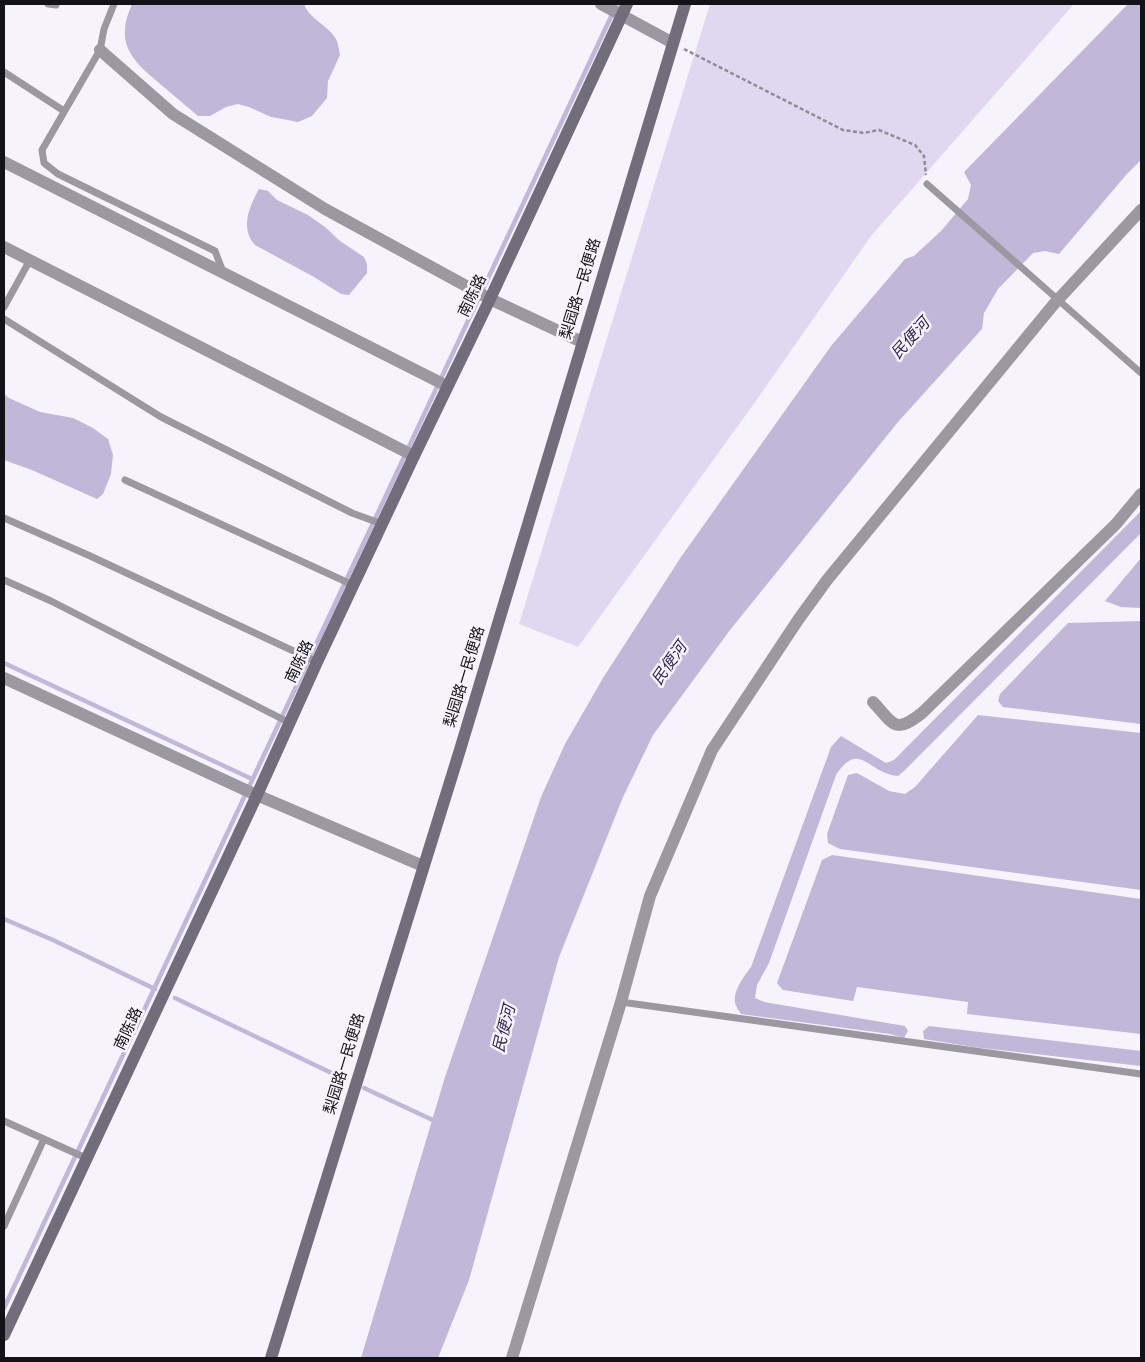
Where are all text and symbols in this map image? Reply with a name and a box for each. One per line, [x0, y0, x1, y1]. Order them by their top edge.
street label: 梨园路一民便路 [557, 236, 605, 342]
street label: 南陈路 [455, 272, 491, 320]
water label: 民便河 [888, 315, 934, 363]
street label: 梨园路一民便路 [441, 624, 489, 730]
street label: 南陈路 [282, 638, 318, 686]
water label: 民便河 [648, 639, 692, 689]
water label: 民便河 [490, 1003, 520, 1055]
street label: 南陈路 [111, 1005, 147, 1053]
street label: 梨园路一民便路 [321, 1011, 369, 1117]

